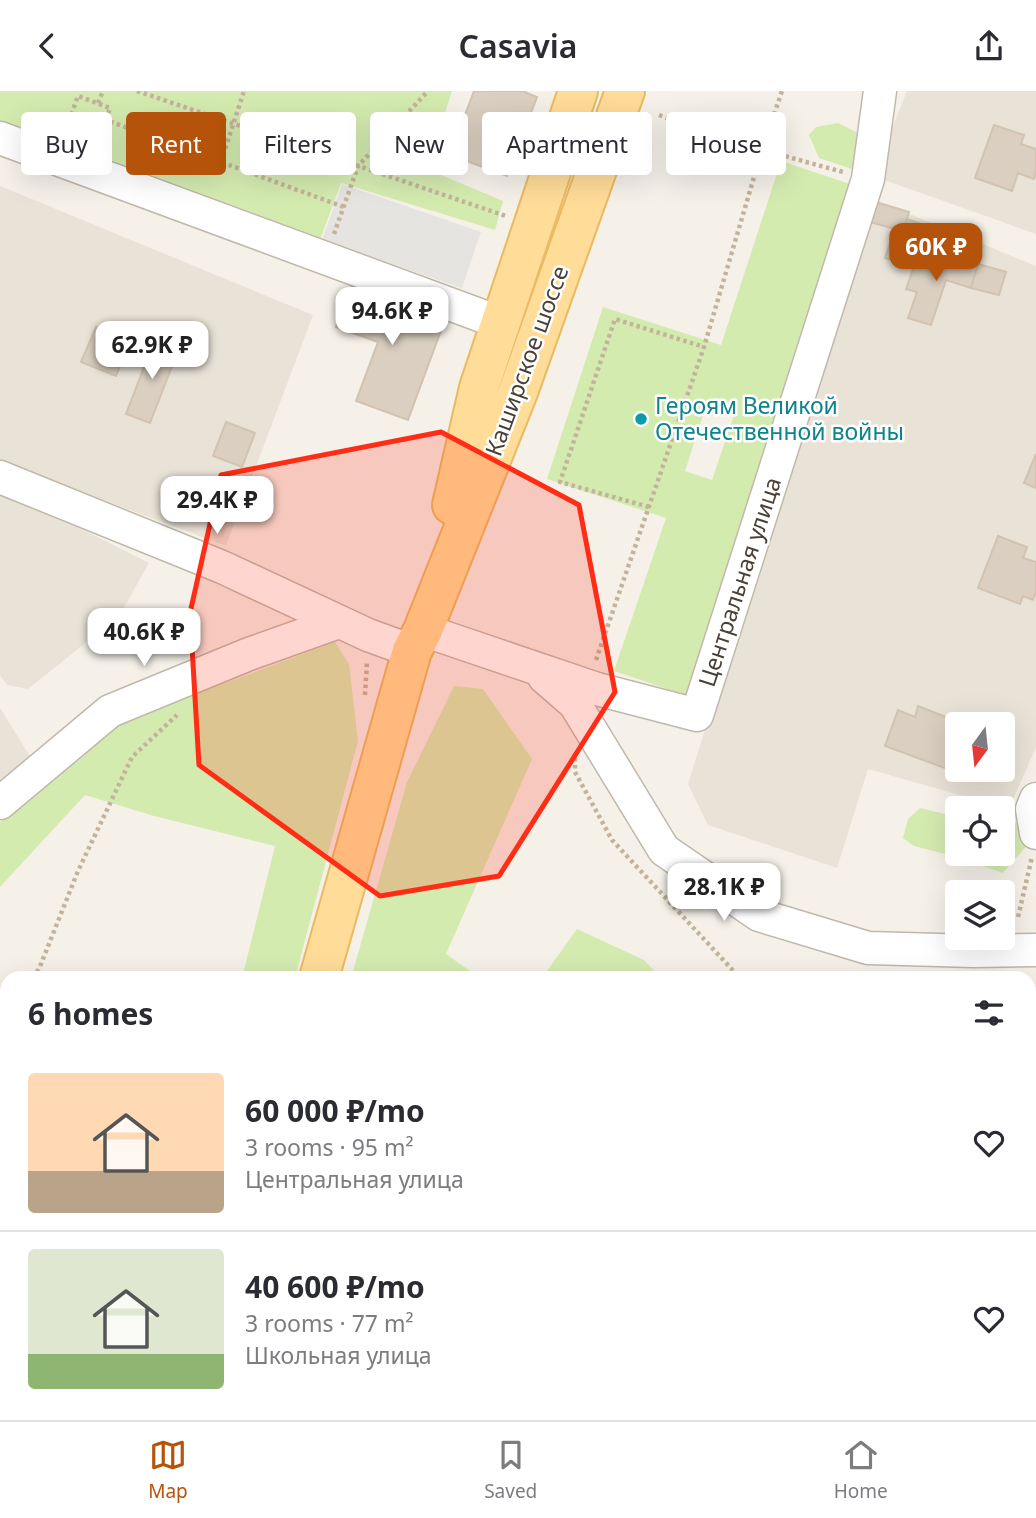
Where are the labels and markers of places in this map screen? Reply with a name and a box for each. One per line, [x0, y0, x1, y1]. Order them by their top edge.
pin: 60K ₽ [887, 223, 985, 283]
pin: 94.6K ₽ [327, 287, 457, 347]
pin: 62.9K ₽ [87, 321, 217, 381]
place label: Героям Великой Отечественной войны [655, 389, 904, 447]
marker: Героям Великой Отечественной войны [633, 411, 649, 427]
pin: 29.4K ₽ [152, 477, 282, 536]
pin: 40.6K ₽ [79, 609, 209, 668]
pin: 28.1K ₽ [659, 863, 789, 923]

